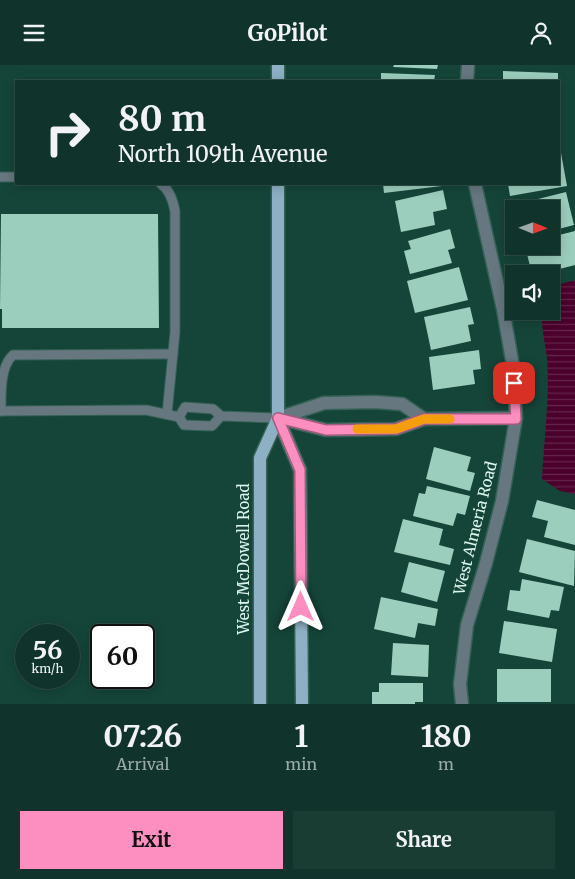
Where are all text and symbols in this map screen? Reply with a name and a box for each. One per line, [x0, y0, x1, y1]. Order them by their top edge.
icon: menu [20, 19, 48, 47]
text: GoPilot [247, 19, 328, 47]
icon: person [527, 19, 555, 47]
text: 80 m [118, 97, 206, 141]
icon: right [35, 100, 100, 165]
text: North 109th Avenue [118, 140, 328, 168]
north arrow [505, 200, 560, 255]
map controls [505, 200, 560, 320]
button: sound [505, 265, 560, 320]
pin [493, 362, 535, 404]
icon: arrive [500, 369, 528, 397]
street label: West Almeria Road [449, 459, 501, 598]
street label: West McDowell Road [234, 483, 253, 636]
position arrow [274, 580, 326, 632]
speed limit sign: 60 [90, 624, 155, 689]
text: 56 [33, 634, 62, 666]
text: km/h [32, 661, 63, 676]
text: 07:26 [103, 717, 182, 755]
text: 1 [294, 717, 308, 755]
text: 180 [420, 717, 472, 755]
text: Arrival [116, 754, 169, 774]
text: min [285, 754, 317, 774]
text: m [438, 754, 454, 774]
button: Exit [20, 811, 283, 869]
button: Share [293, 811, 555, 869]

